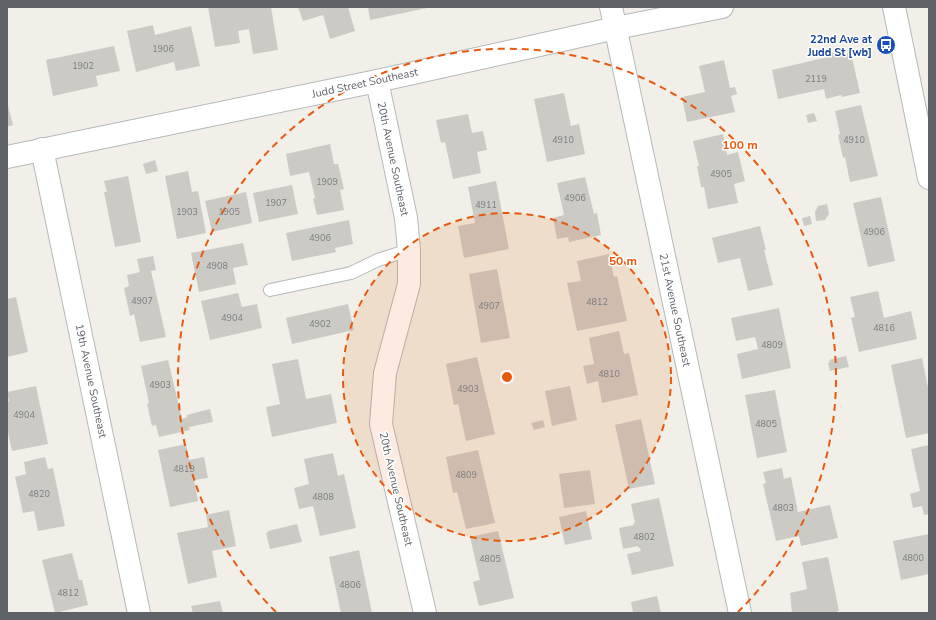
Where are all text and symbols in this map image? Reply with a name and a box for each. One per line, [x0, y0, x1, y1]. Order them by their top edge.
place label: 22nd Ave at Judd St [wb] [807, 32, 873, 60]
bus stop icon: 22nd Ave at Judd St [wb] [875, 34, 897, 56]
house number: 1906 [152, 43, 174, 55]
house number: 1902 [72, 60, 94, 72]
street label: Judd Street Southeast [310, 64, 420, 102]
house number: 2119 [805, 73, 827, 85]
street label: 20th Avenue Southeast [374, 101, 412, 218]
house number: 4910 [552, 134, 574, 146]
house number: 4910 [843, 134, 865, 146]
text: 100 m [722, 137, 758, 153]
house number: 4905 [710, 168, 732, 180]
house number: 1909 [316, 176, 338, 188]
house number: 4906 [564, 192, 586, 204]
house number: 1907 [265, 197, 287, 209]
house number: 4911 [475, 199, 497, 211]
house number: 1903 [176, 206, 198, 218]
house number: 1905 [218, 206, 240, 218]
house number: 4906 [863, 226, 885, 238]
house number: 4906 [309, 232, 331, 244]
street label: 21st Avenue Southeast [656, 252, 694, 368]
text: 50 m [609, 253, 637, 269]
house number: 4908 [206, 260, 228, 272]
house number: 4907 [131, 295, 153, 307]
house number: 4812 [586, 296, 608, 308]
house number: 4907 [478, 300, 500, 312]
house number: 4904 [221, 312, 243, 324]
house number: 4902 [309, 318, 331, 330]
house number: 4816 [873, 322, 895, 334]
street label: 19th Avenue Southeast [72, 323, 110, 440]
house number: 4809 [761, 339, 783, 351]
house number: 4810 [598, 368, 620, 380]
centre of rings [500, 370, 514, 384]
house number: 4903 [149, 379, 171, 391]
house number: 4903 [457, 383, 479, 395]
house number: 4904 [13, 409, 35, 421]
house number: 4805 [755, 418, 777, 430]
street label: 20th Avenue Southeast [376, 431, 416, 547]
house number: 4819 [173, 463, 195, 475]
house number: 4809 [455, 469, 477, 481]
house number: 4820 [28, 488, 50, 500]
house number: 4808 [312, 491, 334, 503]
house number: 4803 [772, 502, 794, 514]
house number: 4802 [633, 531, 655, 543]
house number: 4800 [902, 552, 924, 564]
house number: 4805 [479, 553, 501, 565]
house number: 4806 [339, 579, 361, 591]
house number: 4812 [57, 587, 79, 599]

